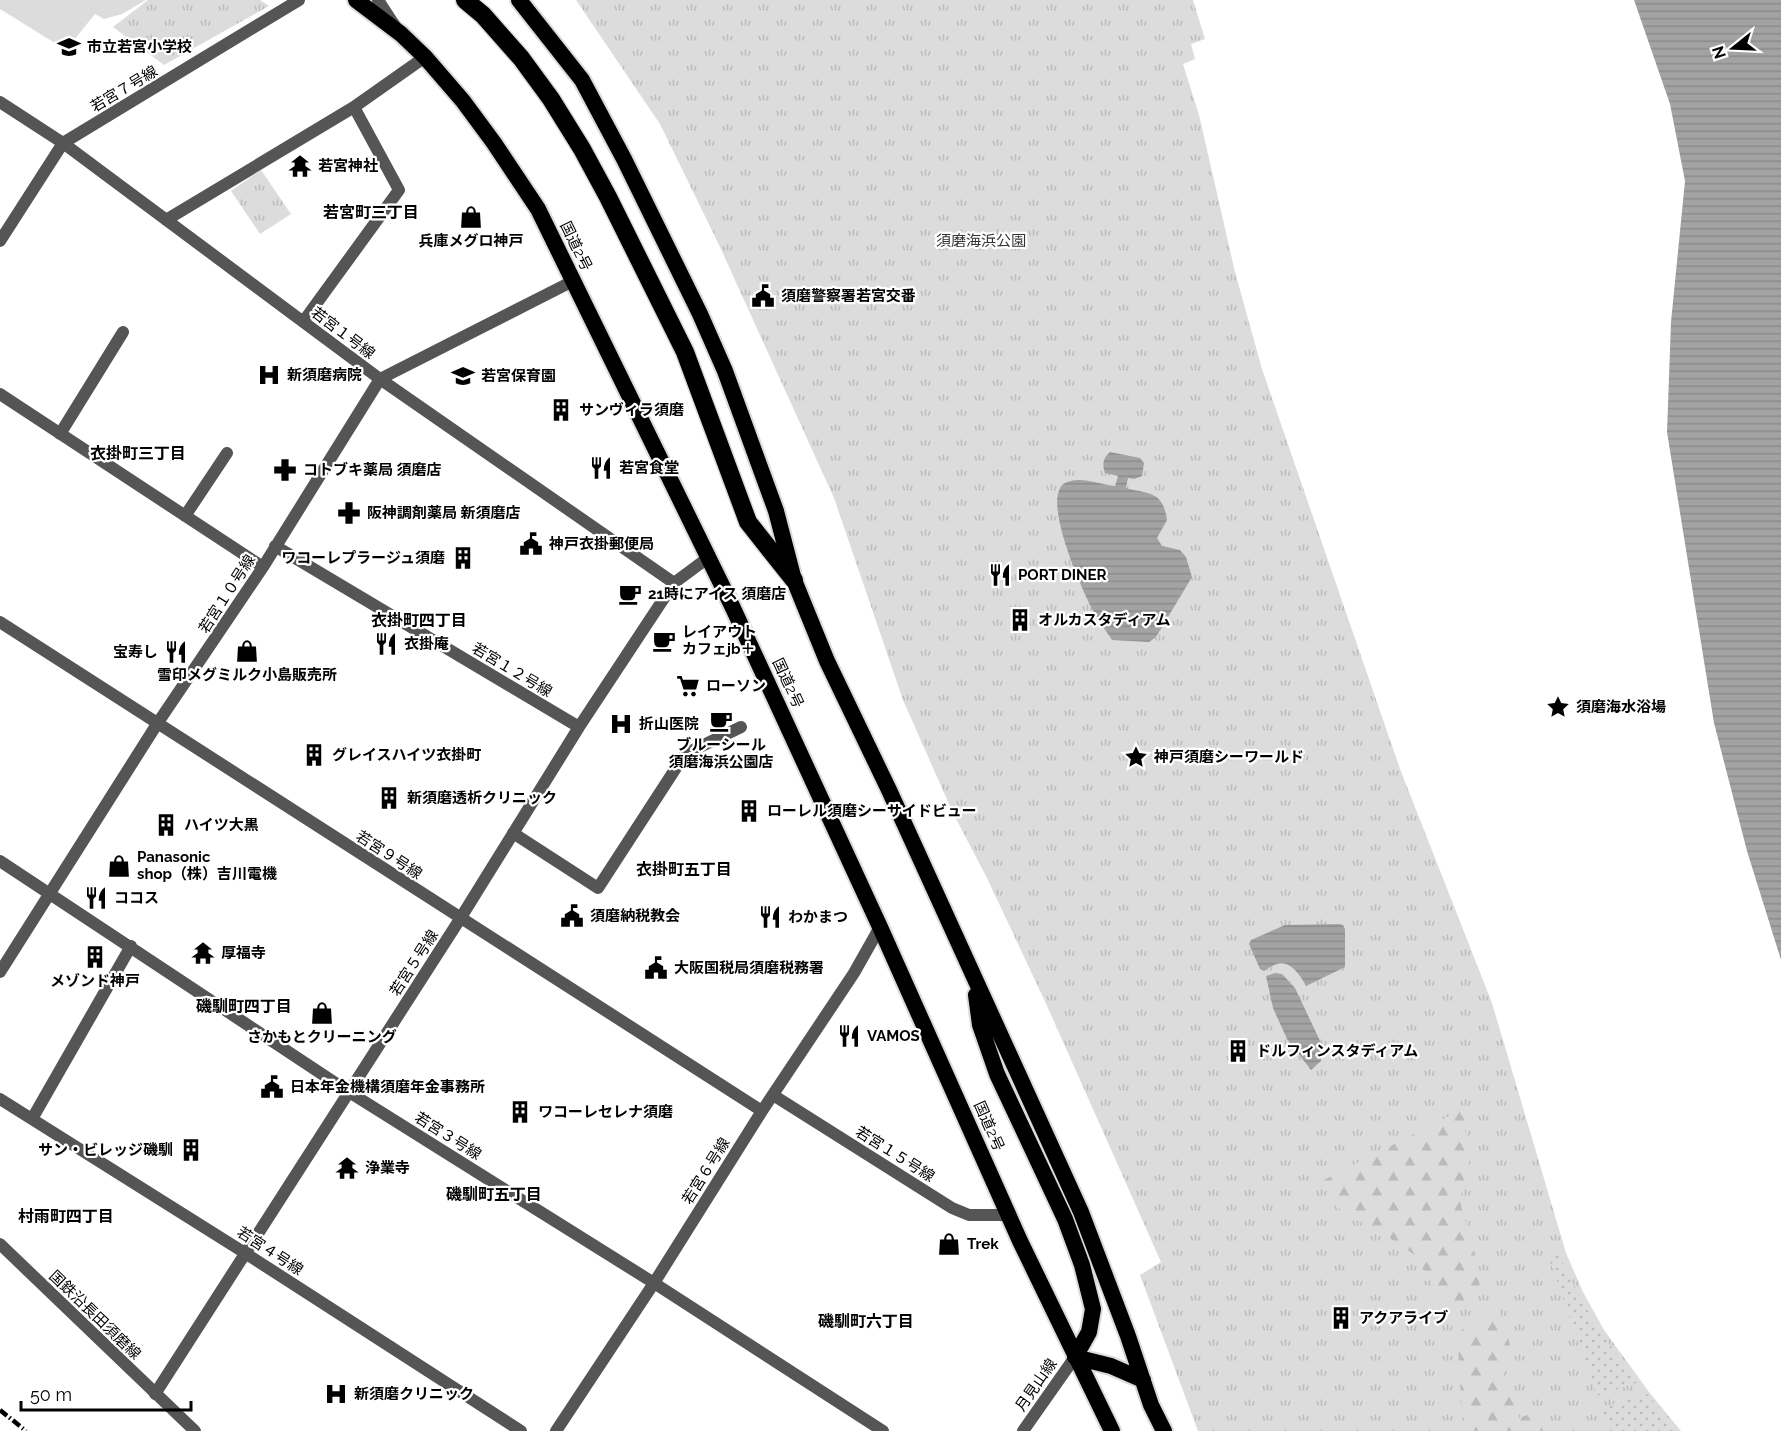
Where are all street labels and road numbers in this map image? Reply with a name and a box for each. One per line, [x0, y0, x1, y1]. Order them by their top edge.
street label: 若宮７号線 [87, 62, 161, 116]
street label: 国道2号 [556, 218, 596, 274]
street label: 若宮１号線 [308, 303, 378, 363]
street label: 若宮１０号線 [195, 551, 259, 637]
street label: 若宮１２号線 [469, 639, 555, 701]
street label: 国道2号 [769, 655, 807, 711]
street label: 若宮９号線 [353, 827, 425, 883]
street label: 若宮５号線 [386, 927, 442, 999]
street label: 国道2号 [970, 1098, 1008, 1154]
street label: 若宮３号線 [411, 1108, 485, 1164]
street label: 若宮１５号線 [852, 1123, 938, 1185]
street label: 若宮６号線 [678, 1134, 734, 1208]
street label: 若宮４号線 [234, 1223, 306, 1279]
street label: 国鉄沿長田須磨線 [46, 1267, 144, 1363]
street label: 月見山線 [1011, 1355, 1061, 1415]

